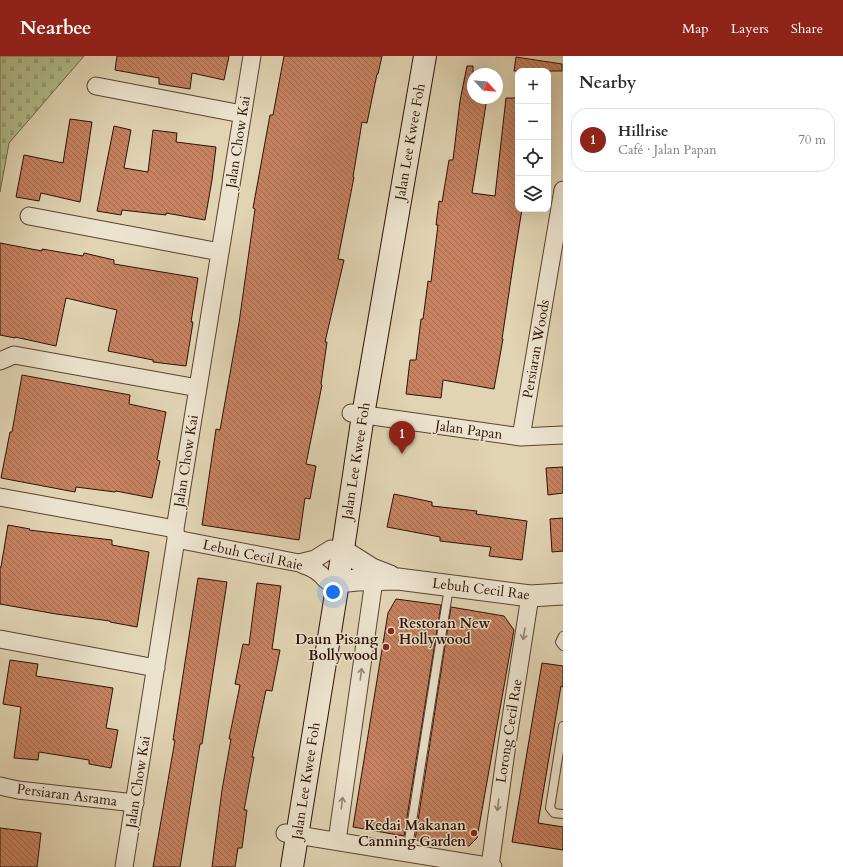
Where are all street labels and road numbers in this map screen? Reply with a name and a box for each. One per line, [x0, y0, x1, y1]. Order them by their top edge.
street label: Jalan Lee Kwee Foh [390, 82, 430, 204]
street label: Jalan Chow Kai [221, 94, 255, 192]
street label: Persiaran Woods [518, 298, 554, 400]
street label: Jalan Lee Kwee Foh [337, 401, 375, 523]
street label: Jalan Chow Kai [169, 413, 203, 511]
street label: Jalan Papan [432, 416, 504, 444]
street label: Lebuh Cecil Raie [201, 535, 305, 575]
street label: Lebuh Cecil Rae [431, 574, 531, 604]
street label: Lorong Cecil Rae [491, 678, 527, 784]
street label: Jalan Lee Kwee Foh [287, 721, 325, 843]
street label: Jalan Chow Kai [121, 734, 155, 832]
street label: Persiaran Asrama [16, 779, 118, 811]

